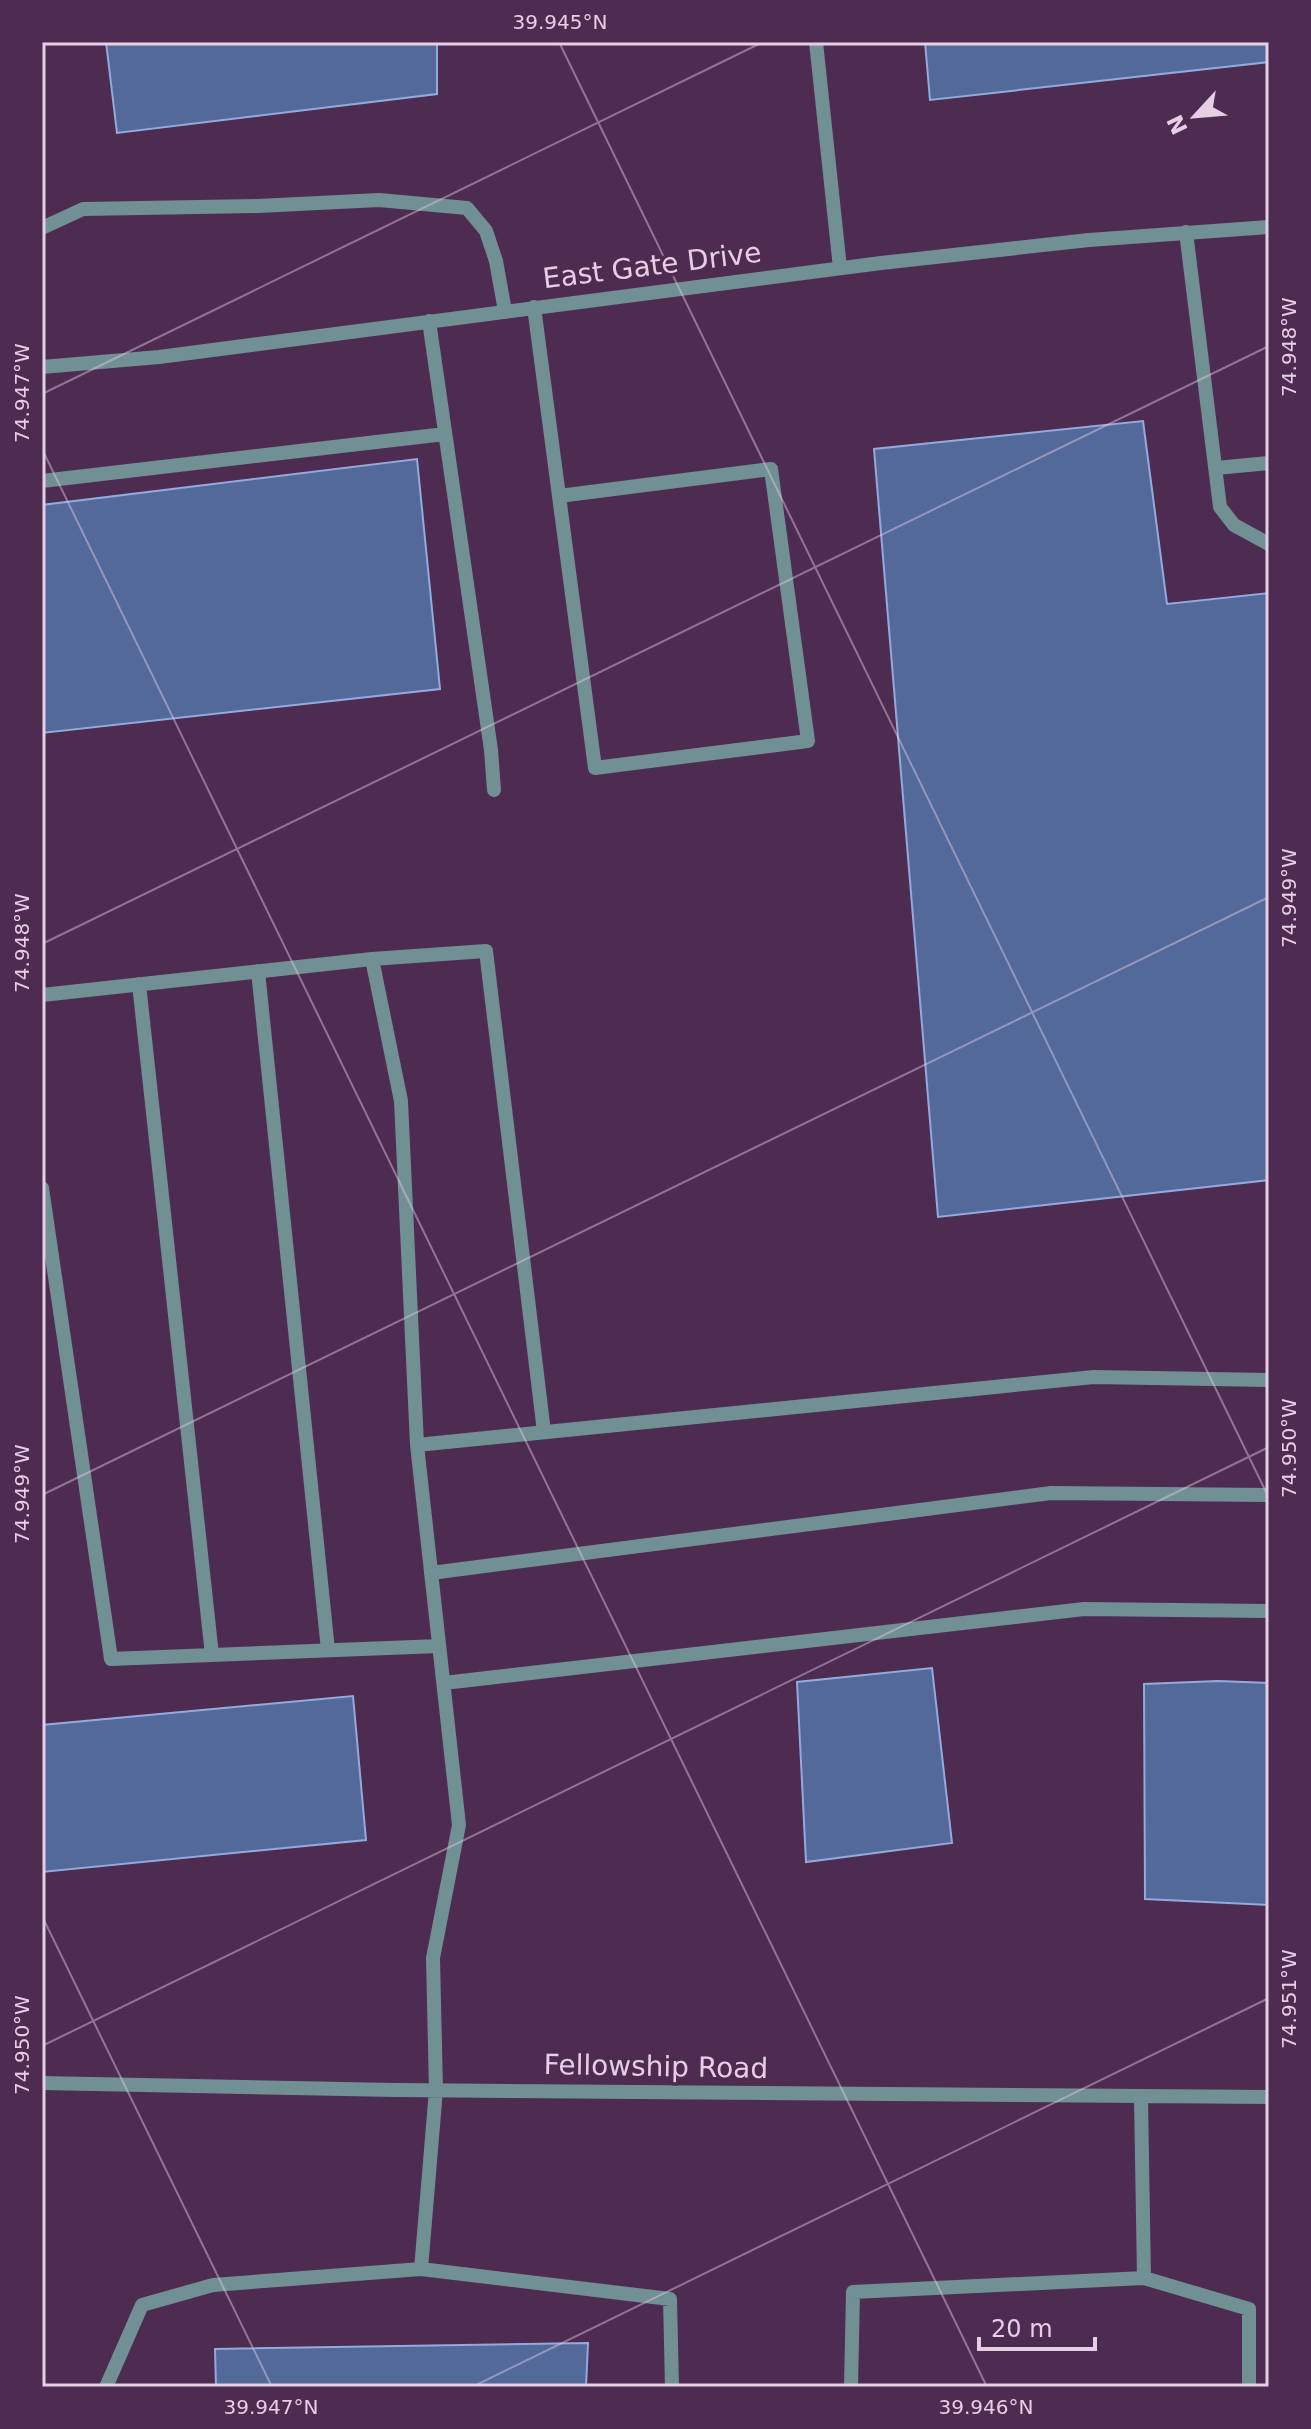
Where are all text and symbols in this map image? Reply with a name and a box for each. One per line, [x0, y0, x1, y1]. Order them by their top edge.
text: 39.945°N [513, 10, 607, 34]
north arrow [1155, 76, 1235, 156]
text: N [1162, 111, 1193, 138]
street label: East Gate Drive [541, 236, 763, 295]
text: 74.948°W [1277, 297, 1301, 397]
text: 74.947°W [10, 343, 34, 443]
text: 74.949°W [1277, 848, 1301, 948]
text: 74.948°W [10, 893, 34, 993]
text: 74.950°W [1277, 1398, 1301, 1498]
text: 74.949°W [10, 1444, 34, 1544]
text: 74.951°W [1277, 1949, 1301, 2049]
text: 74.950°W [10, 1995, 34, 2095]
street label: Fellowship Road [544, 2048, 768, 2085]
scale bar [979, 2301, 1095, 2351]
text: 20 m [991, 2315, 1053, 2343]
text: 39.947°N [224, 2395, 318, 2419]
text: 39.946°N [939, 2395, 1033, 2419]

